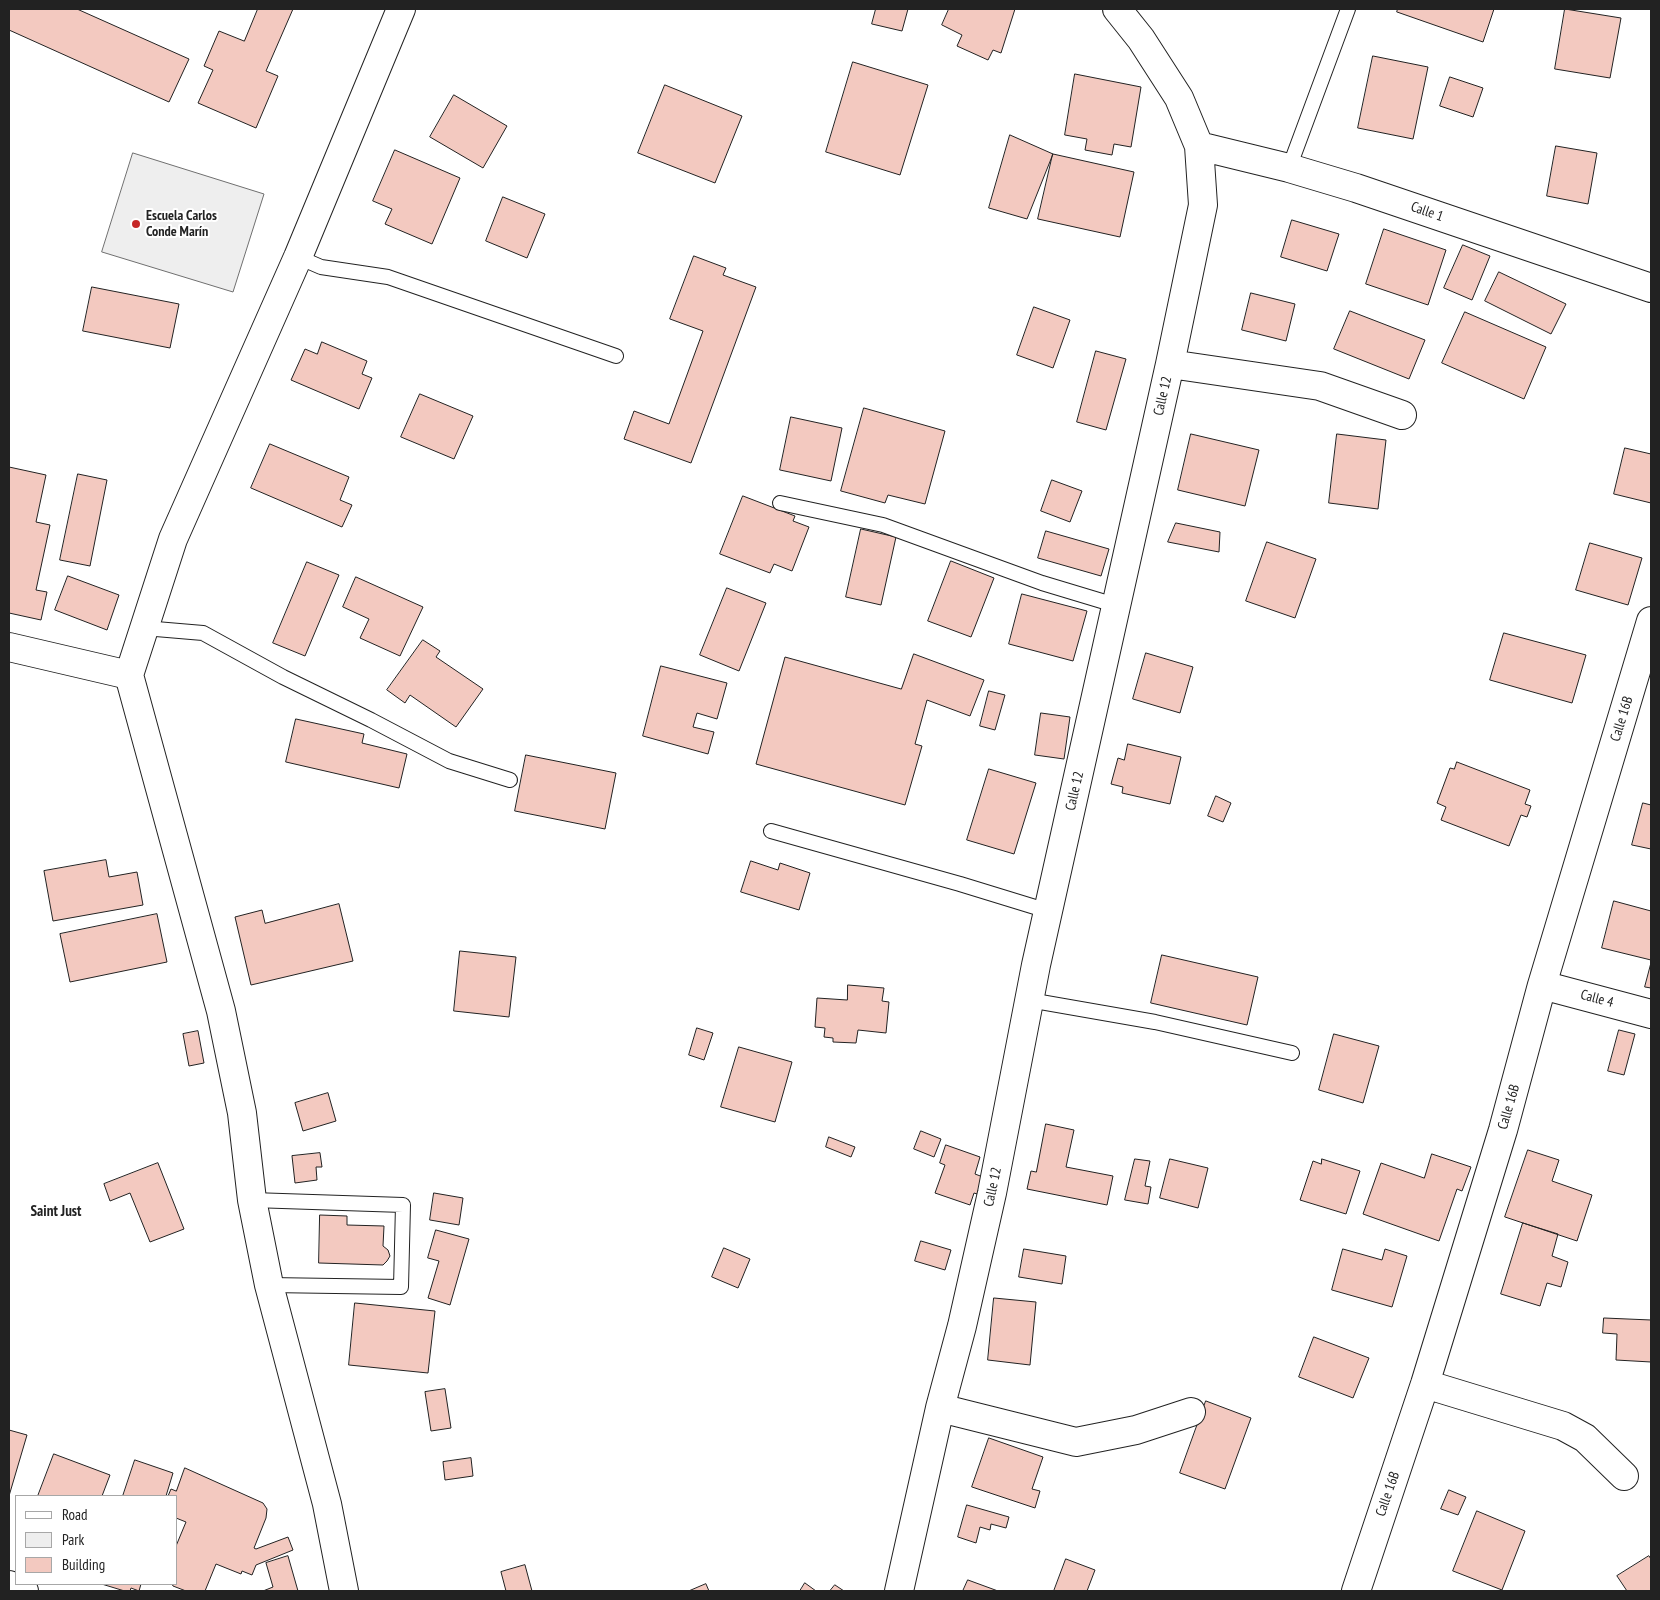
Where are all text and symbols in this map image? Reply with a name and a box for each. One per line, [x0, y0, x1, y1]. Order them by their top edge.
street label: Calle 1 [1408, 199, 1446, 225]
place label: Escuela Carlos Conde Marín [146, 208, 217, 240]
marker: Escuela Carlos Conde Marín [130, 218, 142, 230]
street label: Calle 12 [1150, 375, 1176, 417]
street label: Calle 16B [1607, 694, 1637, 744]
street label: Calle 12 [1062, 770, 1088, 812]
street label: Calle 4 [1579, 987, 1615, 1011]
street label: Calle 16B [1495, 1082, 1523, 1132]
street label: Calle 12 [981, 1166, 1005, 1208]
district label: Saint Just [31, 1203, 81, 1221]
street label: Calle 16B [1373, 1469, 1403, 1519]
legend [15, 1495, 178, 1585]
text: Road [62, 1505, 88, 1524]
text: Park [62, 1530, 84, 1549]
text: Building [62, 1555, 105, 1574]

